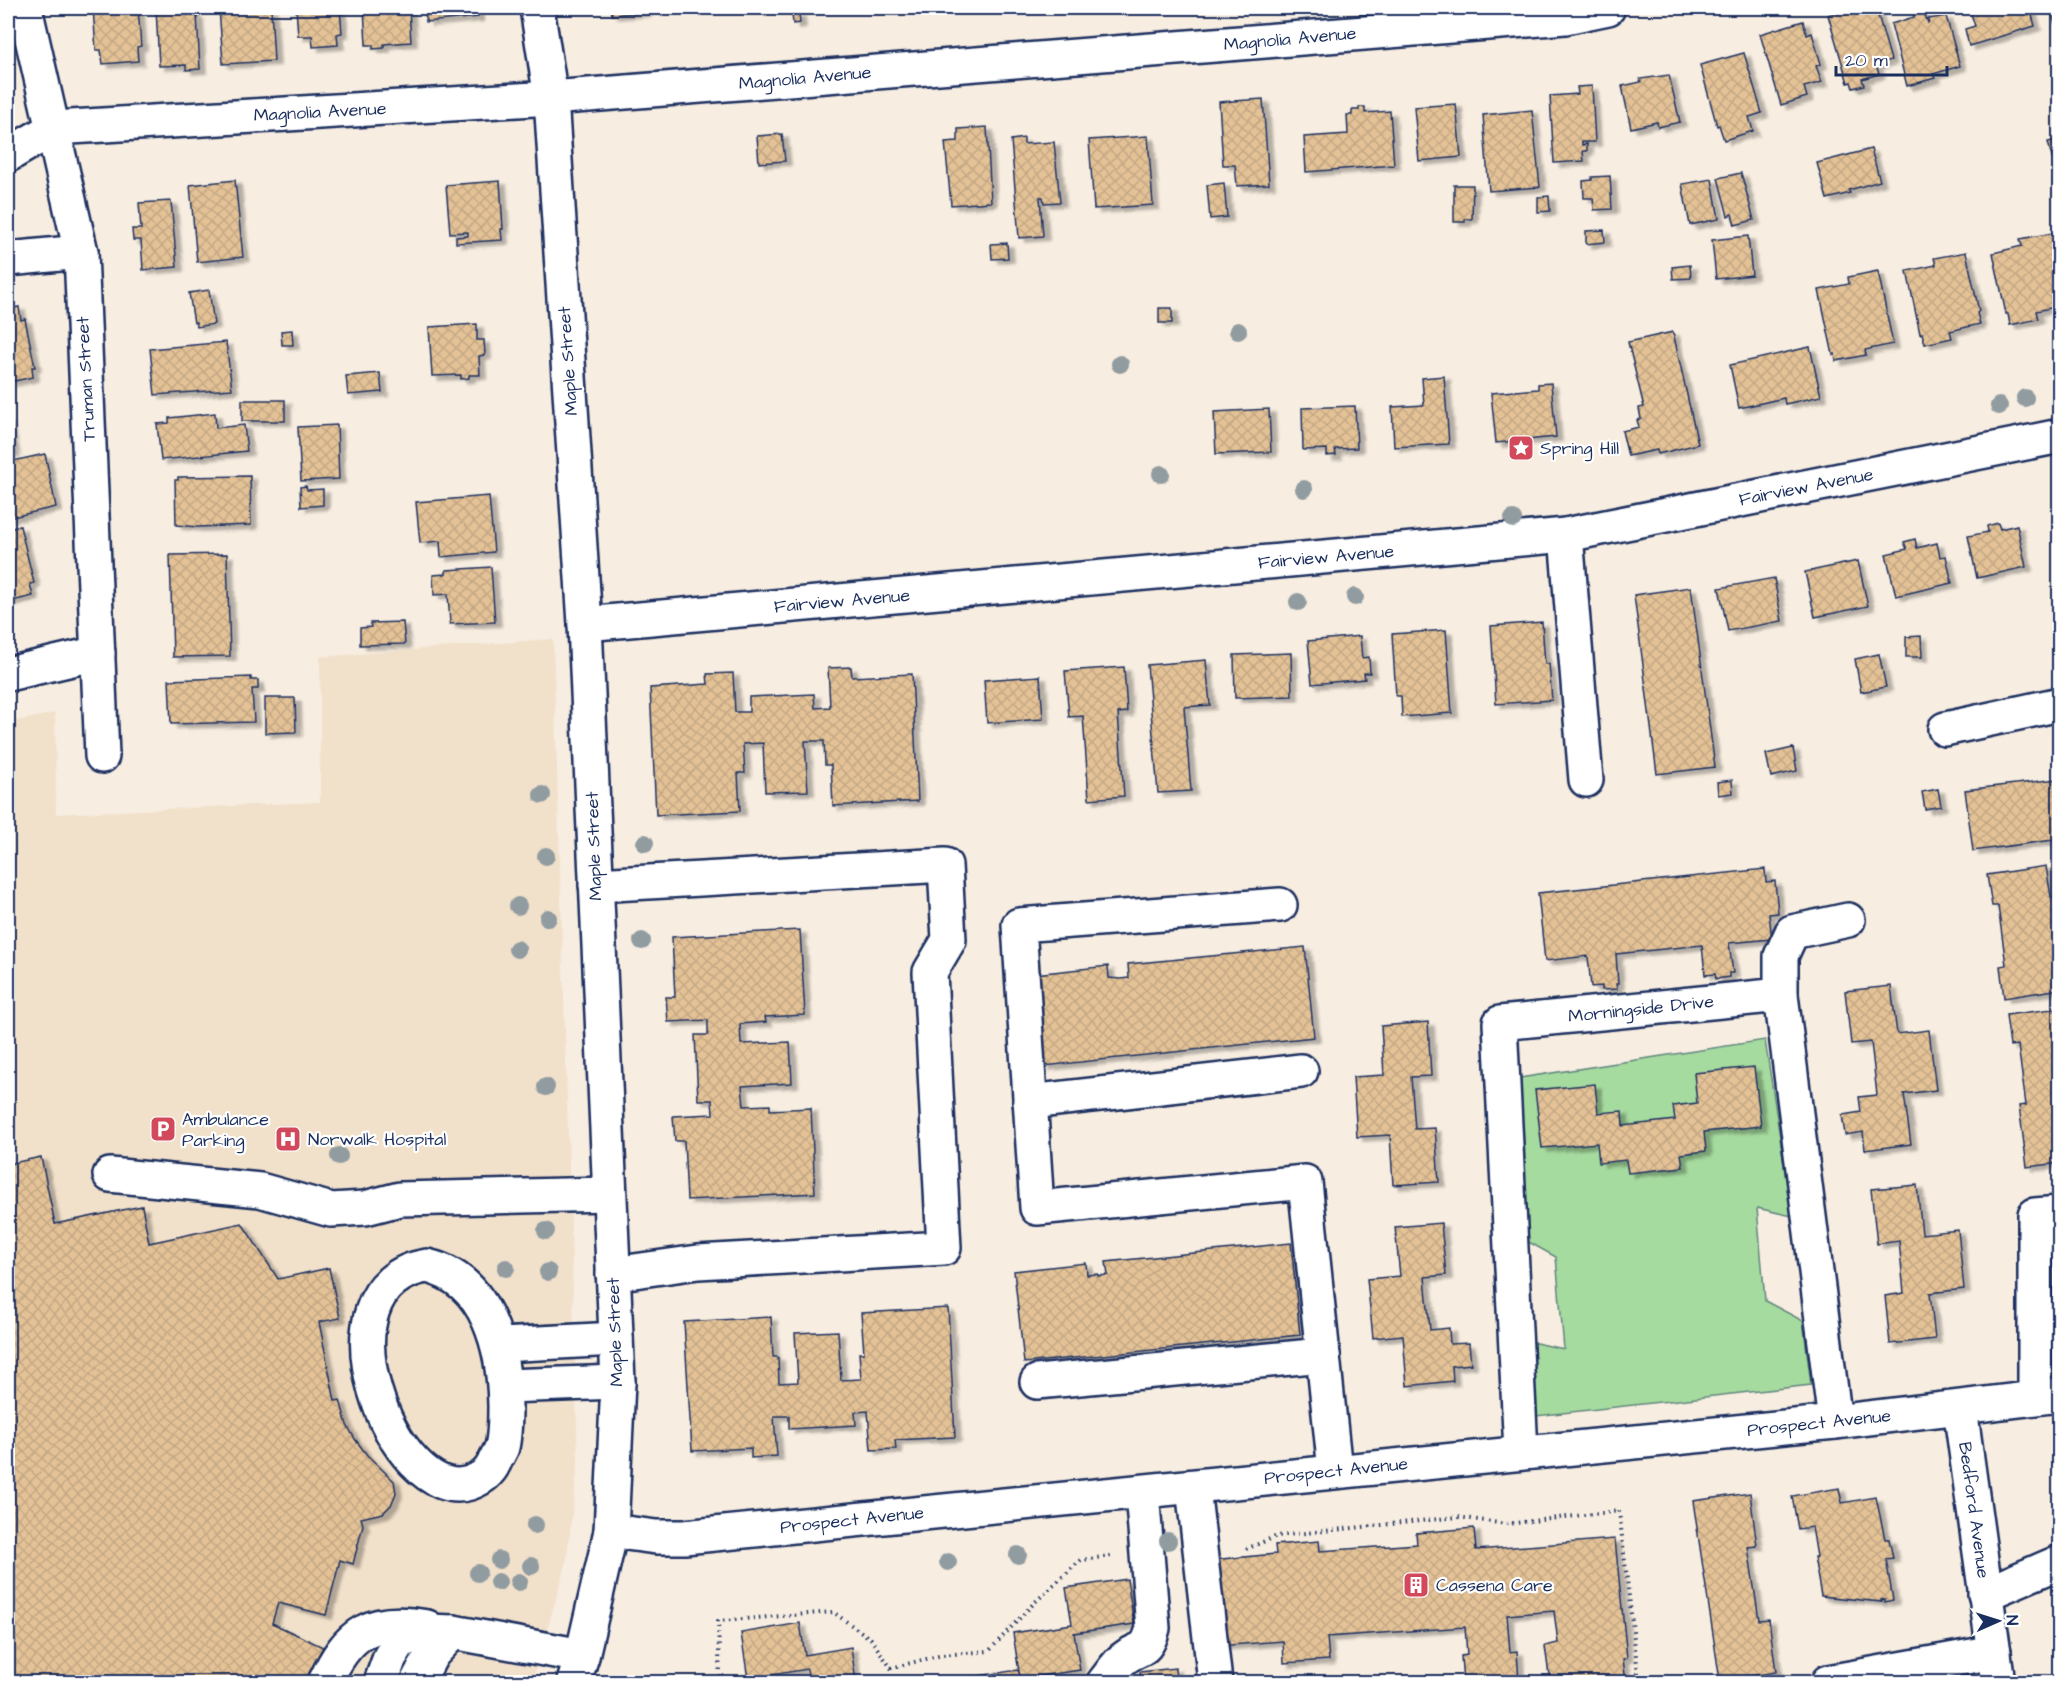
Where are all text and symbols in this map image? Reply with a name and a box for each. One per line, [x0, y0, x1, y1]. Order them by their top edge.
street label: Magnolia Avenue [1223, 21, 1358, 58]
scale bar [1836, 39, 1947, 77]
text: 20 m [1845, 48, 1888, 73]
street label: Magnolia Avenue [738, 60, 873, 97]
street label: Magnolia Avenue [253, 96, 387, 129]
street label: Maple Street [552, 305, 584, 416]
street label: Truman Street [70, 315, 102, 442]
place icon: Spring Hill [1506, 433, 1536, 463]
place label: Spring Hill [1540, 436, 1619, 462]
street label: Fairview Avenue [1737, 462, 1876, 512]
street label: Fairview Avenue [1257, 539, 1395, 575]
street label: Fairview Avenue [773, 583, 911, 619]
street label: Maple Street [580, 790, 608, 901]
street label: Morningside Drive [1567, 989, 1715, 1030]
place label: Ambulance Parking [182, 1107, 269, 1154]
parking icon: Ambulance Parking [148, 1114, 178, 1144]
hospital icon: Norwalk Hospital [273, 1124, 303, 1154]
place label: Norwalk Hospital [308, 1127, 446, 1152]
street label: Maple Street [601, 1276, 629, 1387]
street label: Prospect Avenue [1746, 1403, 1893, 1443]
street label: Bedford Avenue [1952, 1440, 1996, 1580]
street label: Prospect Avenue [1263, 1451, 1410, 1491]
street label: Prospect Avenue [779, 1500, 926, 1540]
building icon: Cassena Care [1401, 1570, 1431, 1600]
place label: Cassena Care [1436, 1573, 1553, 1598]
north arrow [1968, 1591, 2028, 1651]
text: N [2001, 1615, 2023, 1626]

